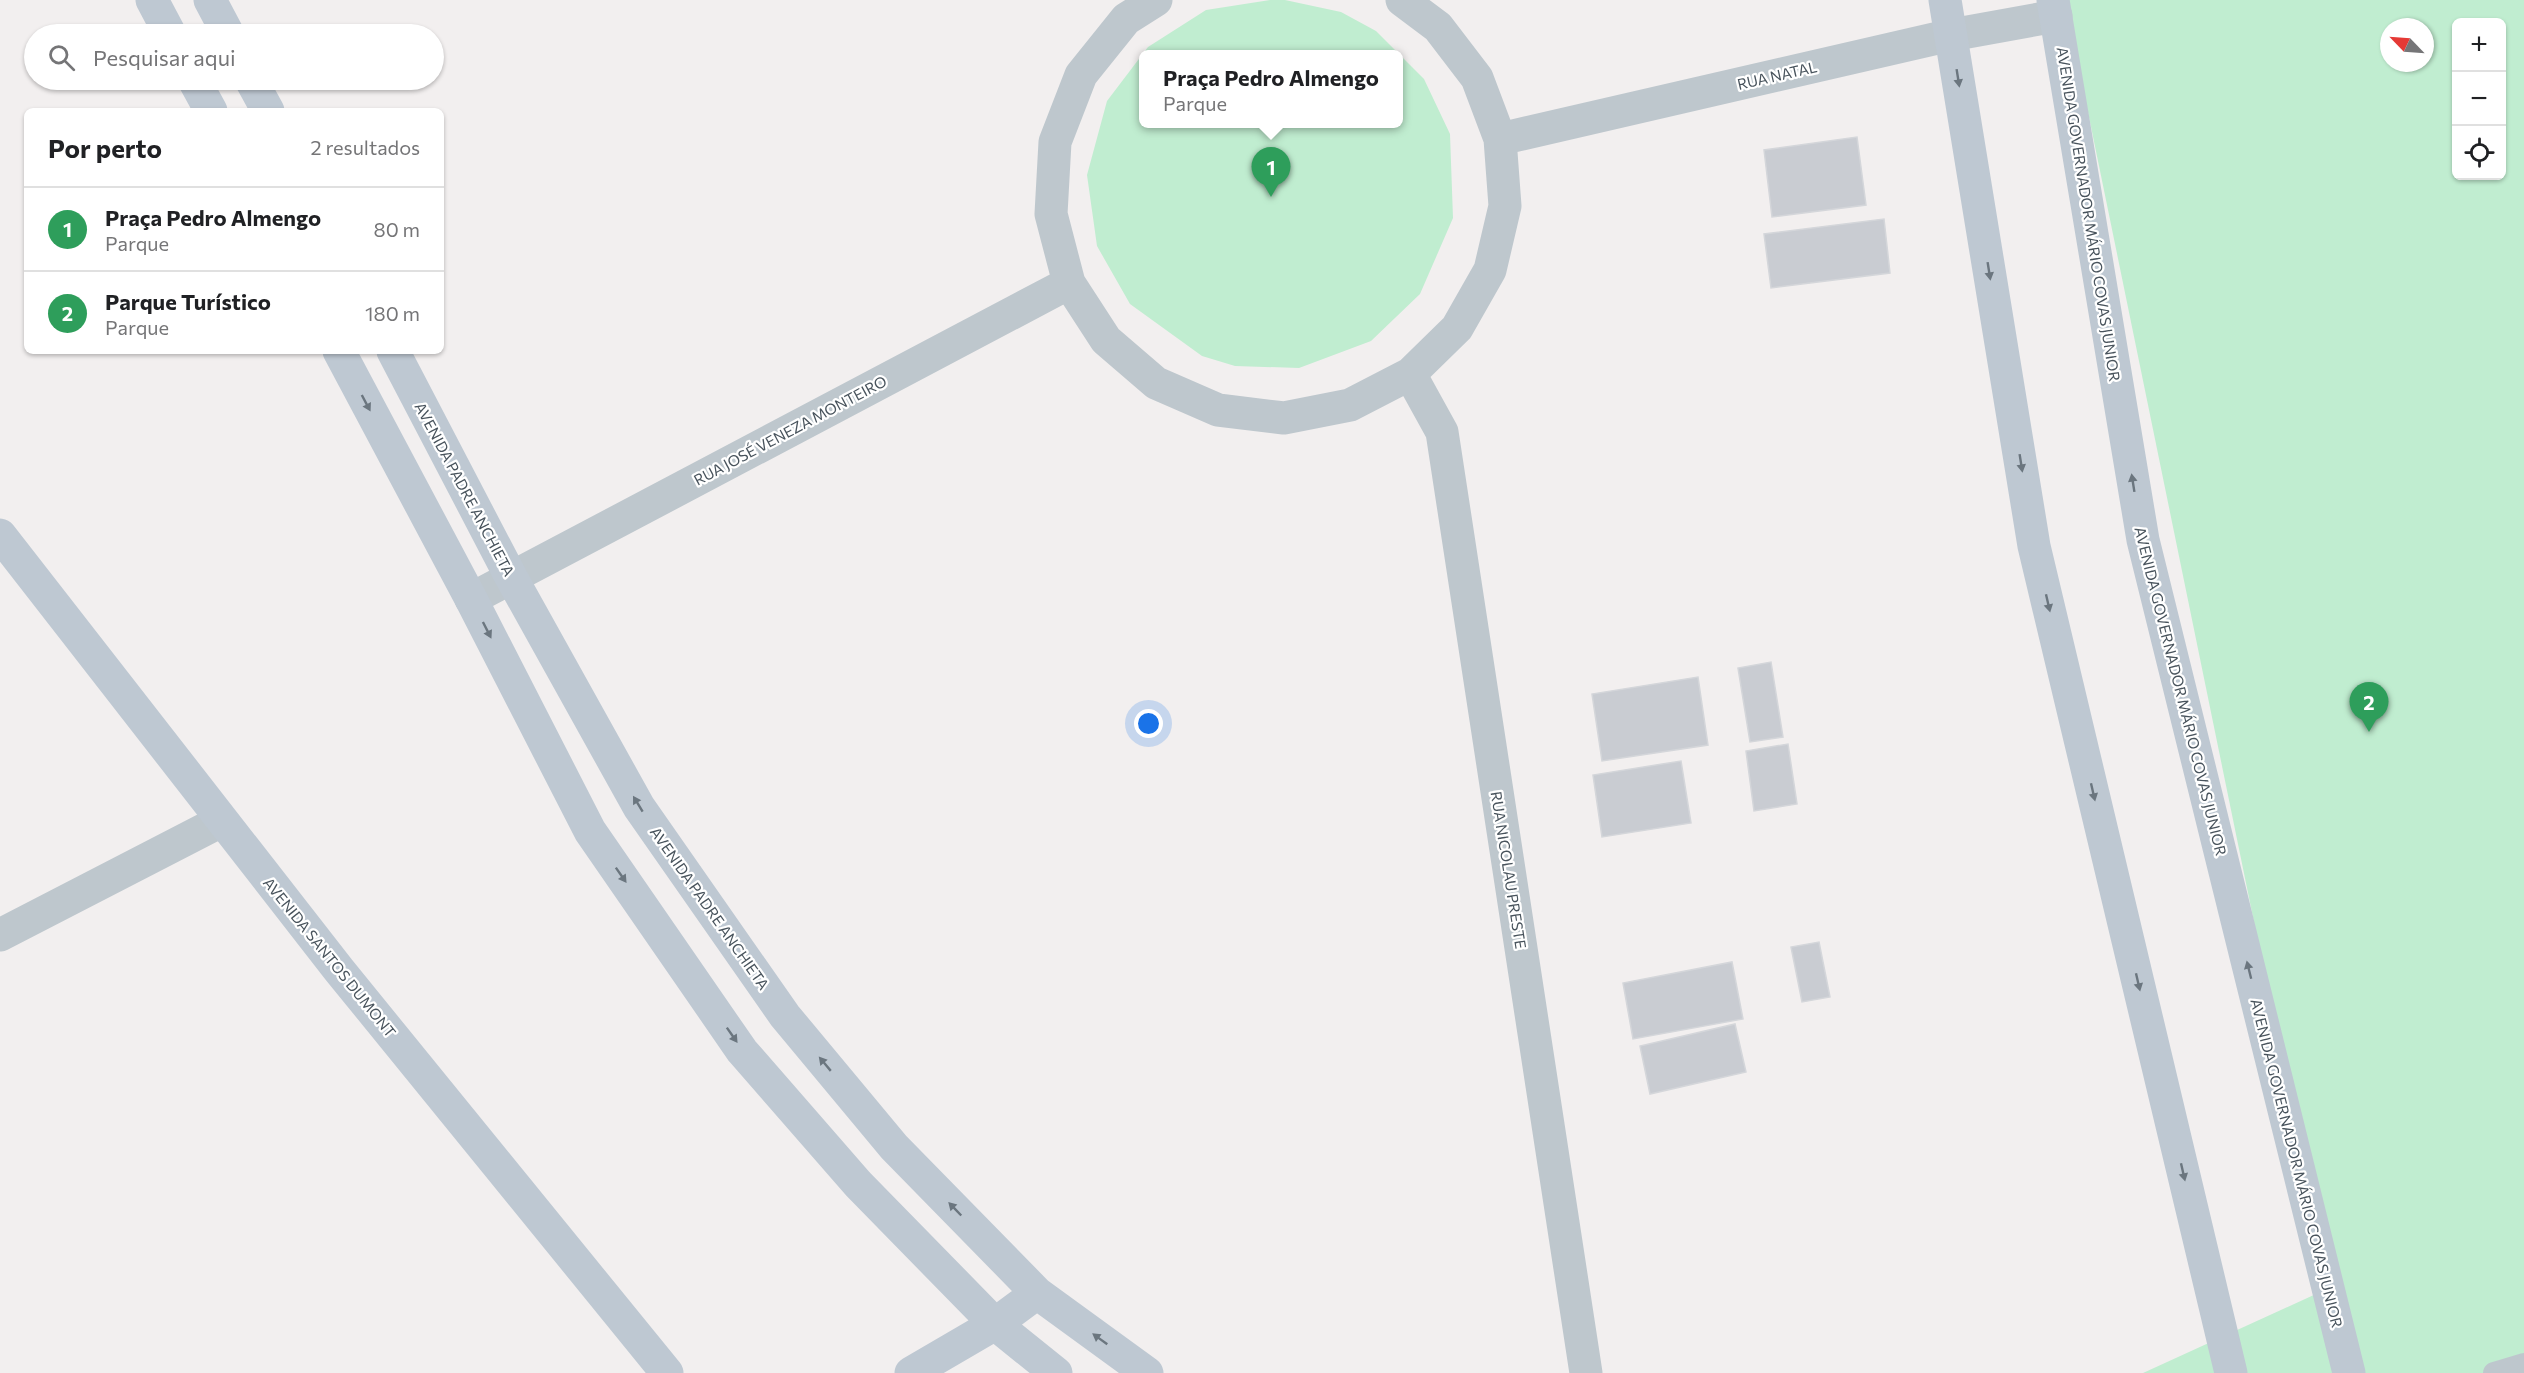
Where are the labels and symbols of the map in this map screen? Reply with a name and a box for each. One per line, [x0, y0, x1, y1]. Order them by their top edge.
north arrow [2380, 18, 2434, 72]
street label: AVENIDA GOVERNADOR MÁRIO COVAS JUNIOR [2054, 45, 2125, 383]
street label: RUA NATAL [1735, 57, 1819, 93]
one-way arrow [1954, 69, 1963, 88]
pin: 1 [1252, 148, 1290, 197]
one-way arrow [1985, 262, 1994, 281]
street label: RUA JOSÉ VENEZA MONTEIRO [690, 371, 890, 489]
one-way arrow [361, 394, 371, 411]
street label: AVENIDA PADRE ANCHIETA [411, 399, 519, 579]
one-way arrow [2016, 454, 2025, 473]
one-way arrow [2128, 473, 2137, 492]
street label: AVENIDA GOVERNADOR MÁRIO COVAS JUNIOR [2131, 524, 2232, 857]
one-way arrow [2043, 593, 2053, 612]
one-way arrow [482, 622, 492, 639]
pin: 2 [2350, 682, 2388, 732]
your location [1134, 709, 1163, 738]
one-way arrow [2088, 783, 2098, 802]
street label: RUA NICOLAU PRESTE [1488, 790, 1530, 950]
one-way arrow [632, 796, 643, 812]
street label: AVENIDA PADRE ANCHIETA [647, 823, 773, 993]
one-way arrow [615, 867, 626, 883]
street label: AVENIDA SANTOS DUMONT [260, 873, 400, 1041]
one-way arrow [2244, 961, 2254, 979]
one-way arrow [2134, 973, 2144, 991]
street label: AVENIDA GOVERNADOR MÁRIO COVAS JUNIOR [2247, 996, 2348, 1329]
one-way arrow [726, 1027, 738, 1043]
one-way arrow [819, 1057, 832, 1072]
one-way arrow [2179, 1163, 2189, 1181]
one-way arrow [948, 1203, 962, 1217]
one-way arrow [1092, 1333, 1108, 1345]

